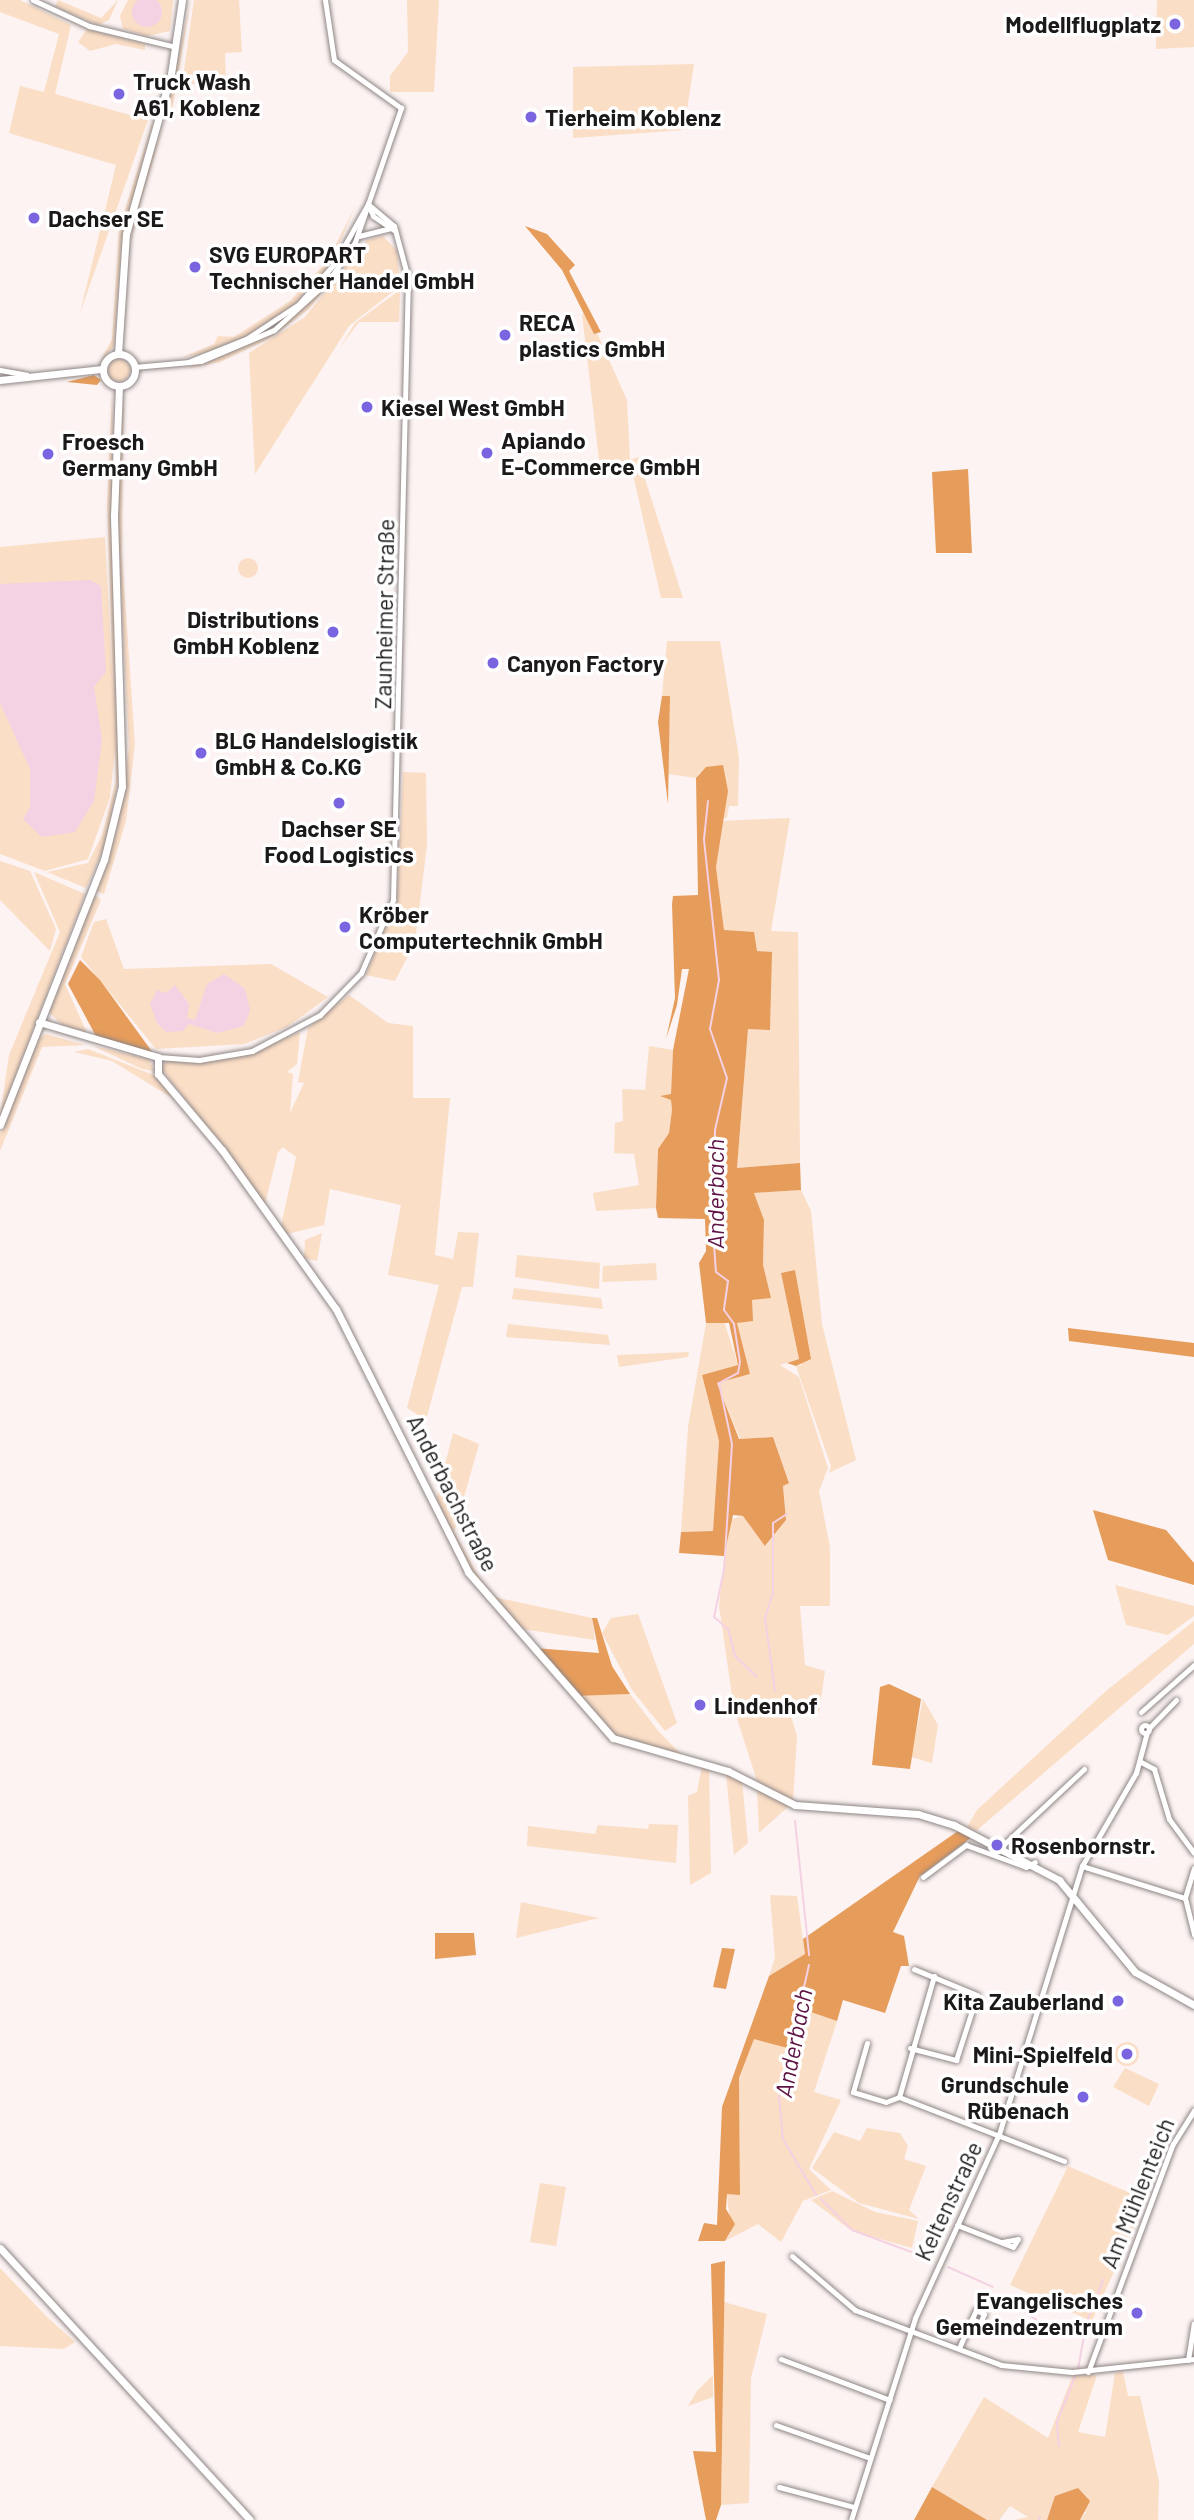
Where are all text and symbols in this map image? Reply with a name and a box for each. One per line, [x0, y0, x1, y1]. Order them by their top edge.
place label: Modellflugplatz [1005, 10, 1161, 38]
marker: Modellflugplatz [1167, 16, 1183, 32]
place label: Truck Wash A61, Koblenz [133, 67, 260, 121]
marker: Truck Wash A61, Koblenz [111, 86, 127, 102]
place label: Tierheim Koblenz [545, 103, 721, 131]
marker: Tierheim Koblenz [523, 109, 539, 125]
place label: Dachser SE [48, 204, 164, 232]
marker: Dachser SE [26, 210, 42, 226]
place label: SVG EUROPART Technischer Handel GmbH [209, 240, 474, 294]
marker: SVG EUROPART Technischer Handel GmbH [187, 259, 203, 275]
place label: RECA plastics GmbH [519, 308, 665, 362]
marker: RECA plastics GmbH [497, 327, 513, 343]
place label: Kiesel West GmbH [381, 393, 565, 421]
marker: Kiesel West GmbH [359, 399, 375, 415]
place label: Apiando E-Commerce GmbH [501, 426, 700, 480]
place label: Froesch Germany GmbH [62, 427, 218, 481]
marker: Apiando E-Commerce GmbH [479, 445, 495, 461]
marker: Froesch Germany GmbH [40, 446, 56, 462]
street label: Zaunheimer Straße [369, 519, 399, 709]
place label: Distributions GmbH Koblenz [173, 605, 319, 659]
marker: Distributions GmbH Koblenz [325, 624, 341, 640]
place label: Canyon Factory [507, 649, 664, 677]
marker: Canyon Factory [485, 655, 501, 671]
place label: BLG Handelslogistik GmbH & Co.KG [215, 726, 418, 780]
marker: BLG Handelslogistik GmbH & Co.KG [193, 745, 209, 761]
marker: Dachser SE Food Logistics [331, 795, 347, 811]
place label: Dachser SE Food Logistics [264, 814, 414, 868]
place label: Kröber Computertechnik GmbH [359, 900, 603, 954]
marker: Kröber Computertechnik GmbH [337, 919, 353, 935]
water label: Anderbach [701, 1139, 729, 1249]
street label: Anderbachstraße [402, 1410, 504, 1576]
place label: Lindenhof [714, 1691, 818, 1719]
marker: Lindenhof [692, 1697, 708, 1713]
place label: Rosenbornstr. [1011, 1831, 1156, 1859]
marker: Rosenbornstr. [989, 1837, 1005, 1853]
water label: Anderbach [768, 1986, 818, 2100]
place label: Kita Zauberland [943, 1987, 1104, 2015]
marker: Kita Zauberland [1110, 1993, 1126, 2009]
place label: Mini-Spielfeld [973, 2040, 1113, 2068]
marker: Mini-Spielfeld [1119, 2046, 1135, 2062]
place label: Grundschule Rübenach [941, 2070, 1069, 2124]
marker: Grundschule Rübenach [1075, 2089, 1091, 2105]
street label: Am Mühlenteich [1094, 2114, 1180, 2272]
street label: Keltenstraße [908, 2137, 988, 2265]
place label: Evangelisches Gemeindezentrum [936, 2286, 1123, 2340]
marker: Evangelisches Gemeindezentrum [1129, 2305, 1145, 2321]

